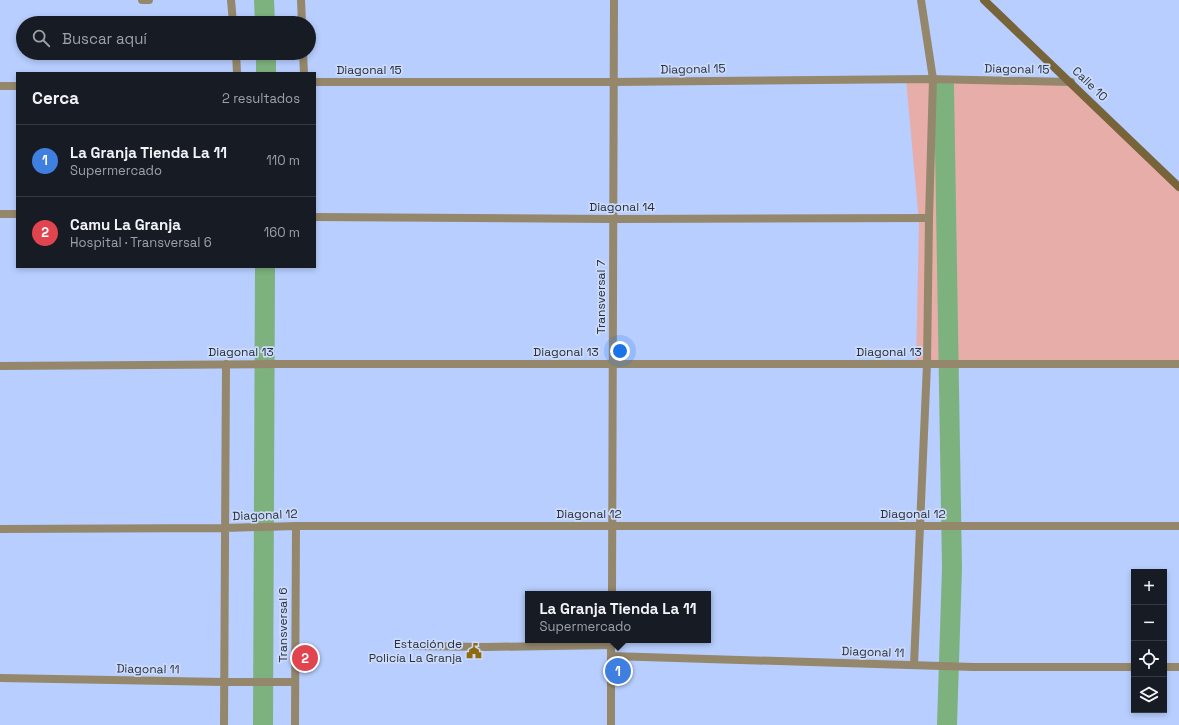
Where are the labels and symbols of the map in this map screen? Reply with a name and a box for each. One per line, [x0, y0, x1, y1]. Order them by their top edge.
street label: Diagonal 15 [660, 60, 726, 78]
street label: Diagonal 15 [984, 60, 1050, 78]
street label: Diagonal 15 [336, 62, 402, 78]
street label: Calle 10 [1069, 63, 1111, 105]
street label: Diagonal 14 [589, 199, 655, 215]
street label: Transversal 7 [593, 260, 609, 334]
your location [610, 341, 630, 361]
street label: Diagonal 13 [208, 344, 274, 360]
street label: Diagonal 13 [533, 344, 599, 360]
street label: Diagonal 13 [856, 344, 922, 360]
street label: Diagonal 12 [232, 506, 298, 524]
street label: Diagonal 12 [556, 506, 622, 522]
street label: Diagonal 12 [880, 506, 946, 522]
street label: Transversal 6 [275, 587, 291, 663]
place label: Estación de Policía La Granja [369, 636, 462, 666]
public building icon: Estación de Policía La Granja [465, 642, 483, 660]
pin: 2 [292, 643, 318, 673]
street label: Diagonal 11 [841, 643, 905, 661]
pin: 1 [605, 656, 631, 686]
street label: Diagonal 11 [116, 660, 180, 678]

